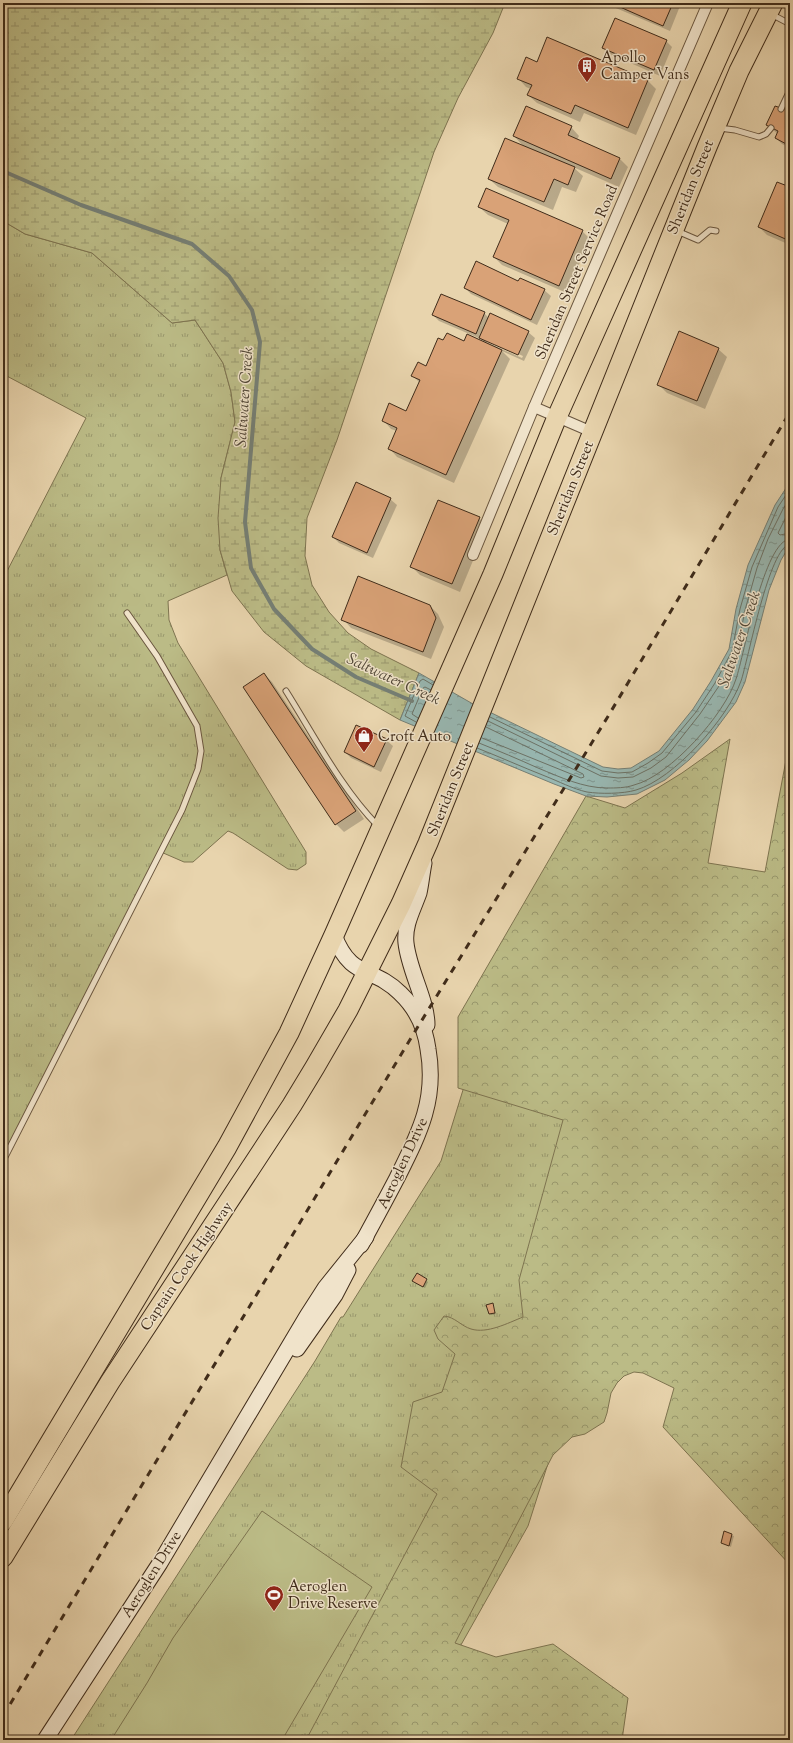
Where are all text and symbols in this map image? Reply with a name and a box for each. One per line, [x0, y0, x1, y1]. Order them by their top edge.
place label: Apollo Camper Vans [601, 48, 689, 86]
building icon: Apollo Camper Vans [576, 55, 598, 83]
street label: Sheridan Street [663, 137, 720, 238]
street label: Sheridan Street Service Road [531, 181, 624, 363]
water label: Saltwater Creek [230, 346, 260, 448]
street label: Sheridan Street [543, 438, 600, 539]
water label: Saltwater Creek [713, 588, 768, 691]
water label: Saltwater Creek [342, 648, 444, 712]
shop icon: Croft Auto [353, 725, 375, 753]
place label: Croft Auto [378, 727, 451, 748]
street label: Sheridan Street [423, 739, 480, 840]
street label: Aeroglen Drive [373, 1114, 434, 1213]
street label: Captain Cook Highway [136, 1198, 239, 1336]
street label: Aeroglen Drive [117, 1527, 187, 1622]
place label: Aeroglen Drive Reserve [288, 1577, 378, 1615]
sports icon: Aeroglen Drive Reserve [263, 1584, 285, 1612]

